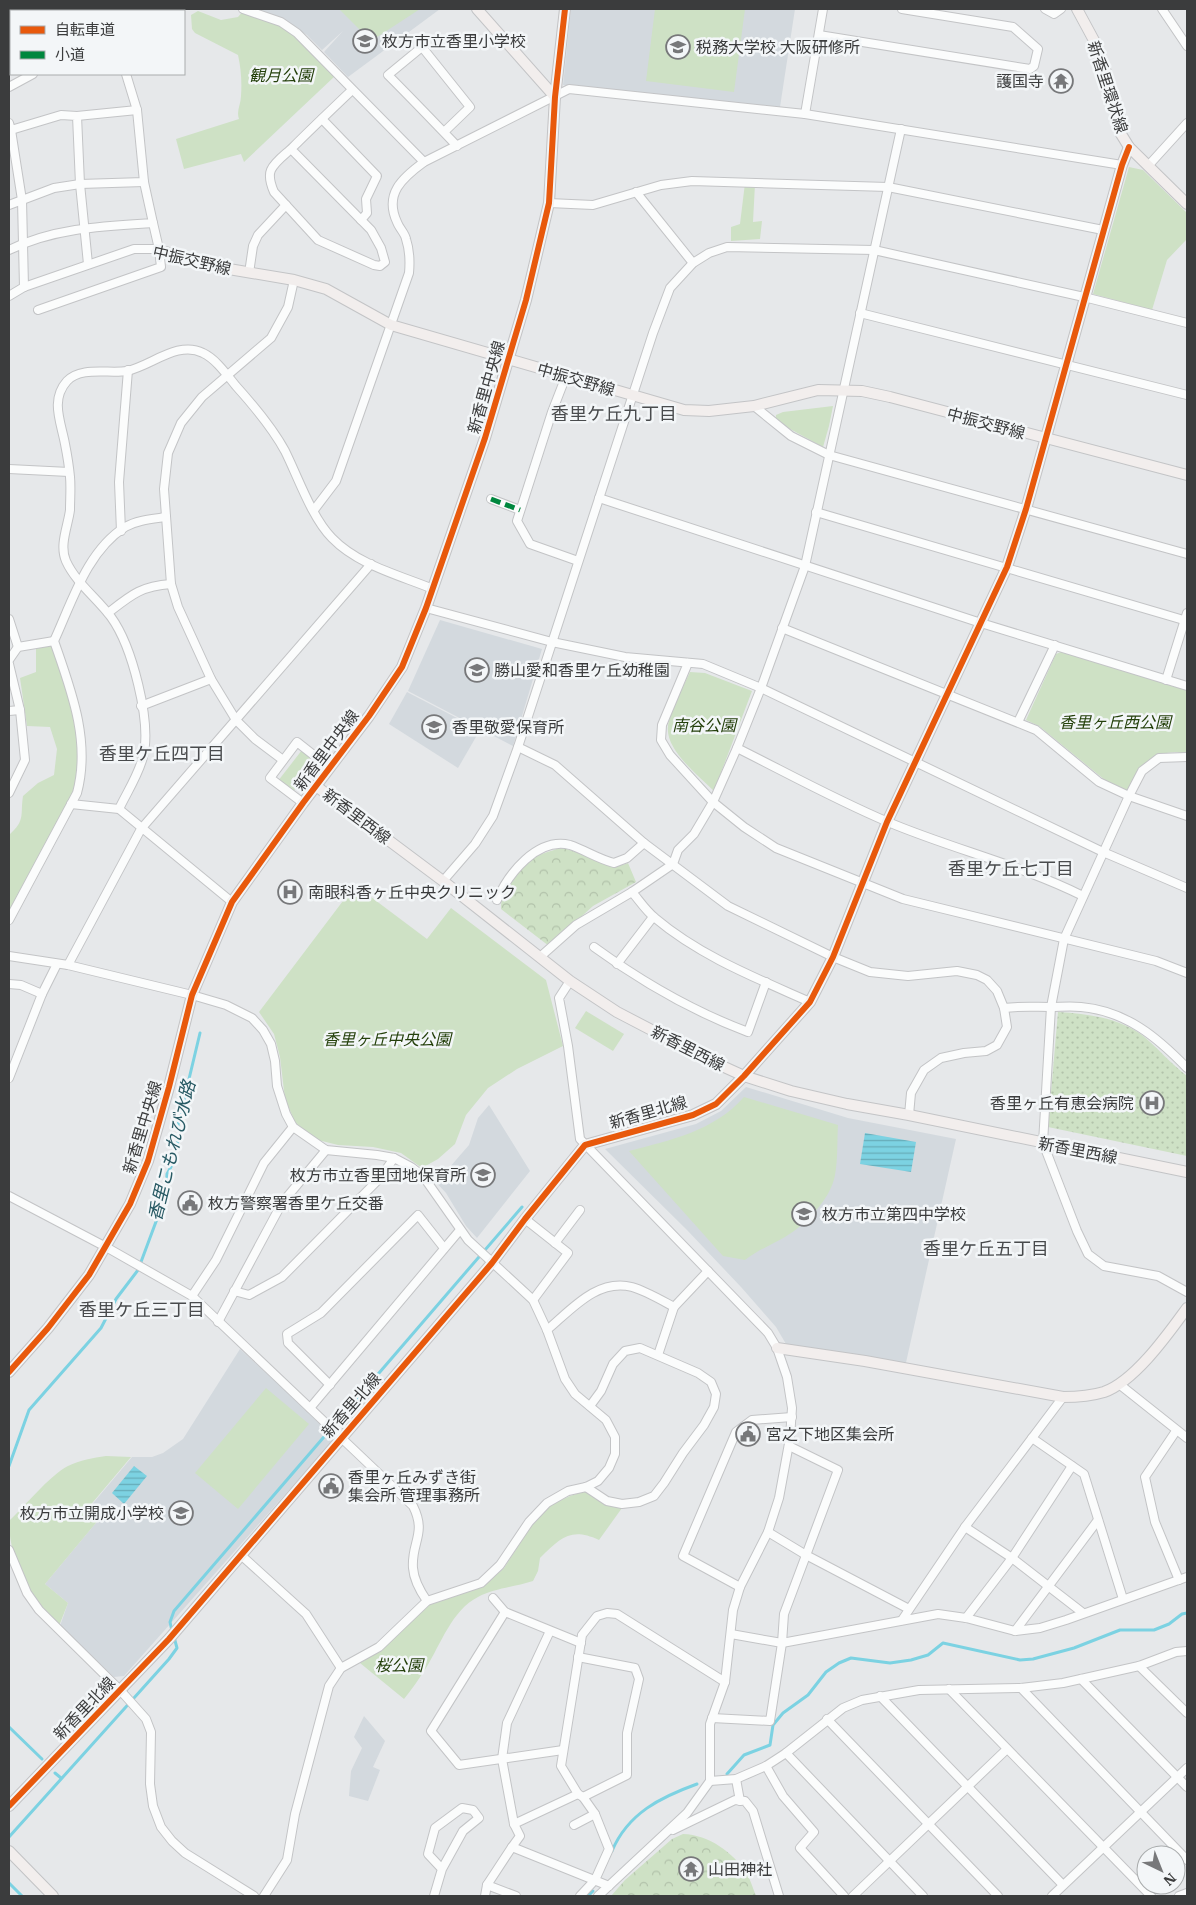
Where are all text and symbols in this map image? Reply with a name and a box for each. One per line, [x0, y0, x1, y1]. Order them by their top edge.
legend [10, 10, 185, 75]
text: 自転車道 [55, 20, 115, 39]
school or university icon: 枚方市立香里小学校 [352, 28, 378, 54]
place label: 枚方市立香里小学校 [382, 31, 526, 51]
school or university icon: 税務大学校 大阪研修所 [665, 34, 691, 60]
place label: 税務大学校 大阪研修所 [696, 37, 860, 57]
street label: 新香里環状線 [1084, 38, 1132, 136]
text: 小道 [55, 45, 85, 64]
park label: 観月公園 [249, 65, 315, 85]
temple icon: 護国寺 [1048, 68, 1074, 94]
place label: 護国寺 [996, 71, 1044, 91]
street label: 中振交野線 [151, 241, 233, 279]
street label: 新香里中央線 [463, 338, 509, 436]
street label: 中振交野線 [535, 358, 617, 400]
district label: 香里ケ丘九丁目 [551, 402, 677, 425]
street label: 中振交野線 [945, 403, 1027, 443]
school or university icon: 勝山愛和香里ケ丘幼稚園 [464, 657, 490, 683]
place label: 勝山愛和香里ケ丘幼稚園 [494, 660, 670, 680]
street label: 新香里中央線 [289, 706, 363, 794]
park label: 香里ヶ丘西公園 [1059, 712, 1173, 732]
school or university icon: 香里敬愛保育所 [421, 714, 447, 740]
park label: 南谷公園 [672, 715, 738, 735]
place label: 香里敬愛保育所 [452, 717, 564, 737]
district label: 香里ケ丘四丁目 [99, 742, 225, 765]
street label: 新香里西線 [319, 784, 395, 848]
district label: 香里ケ丘七丁目 [948, 857, 1074, 880]
hospital icon: 南眼科香ヶ丘中央クリニック [277, 879, 303, 905]
place label: 南眼科香ヶ丘中央クリニック [308, 882, 516, 902]
street label: 新香里西線 [648, 1021, 728, 1075]
park label: 香里ヶ丘中央公園 [323, 1029, 453, 1049]
water label: 香里こもれび水路 [143, 1076, 201, 1224]
street label: 新香里中央線 [118, 1078, 166, 1176]
hospital icon: 香里ヶ丘有恵会病院 [1139, 1090, 1165, 1116]
street label: 新香里北線 [607, 1091, 689, 1133]
place label: 香里ヶ丘有恵会病院 [990, 1093, 1134, 1113]
street label: 新香里西線 [1037, 1133, 1119, 1167]
school or university icon: 枚方市立香里団地保育所 [470, 1162, 496, 1188]
place label: 枚方市立香里団地保育所 [290, 1165, 466, 1185]
public building icon: 枚方警察署香里ケ丘交番 [177, 1190, 203, 1216]
place label: 枚方警察署香里ケ丘交番 [208, 1193, 384, 1213]
school or university icon: 枚方市立第四中学校 [791, 1201, 817, 1227]
place label: 枚方市立第四中学校 [822, 1204, 966, 1224]
district label: 香里ケ丘五丁目 [923, 1237, 1049, 1260]
district label: 香里ケ丘三丁目 [79, 1298, 205, 1321]
street label: 新香里北線 [317, 1368, 385, 1442]
public building icon: 宮之下地区集会所 [735, 1421, 761, 1447]
place label: 宮之下地区集会所 [766, 1424, 894, 1444]
place label: 香里ヶ丘みずき街 集会所 管理事務所 [348, 1467, 480, 1505]
public building icon: 香里ヶ丘みずき街 集会所 管理事務所 [318, 1473, 344, 1499]
school or university icon: 枚方市立開成小学校 [168, 1500, 194, 1526]
place label: 枚方市立開成小学校 [20, 1503, 164, 1523]
park label: 桜公園 [375, 1655, 425, 1675]
street label: 新香里北線 [49, 1672, 119, 1744]
north arrow [1136, 1845, 1186, 1895]
temple icon: 山田神社 [678, 1856, 704, 1882]
place label: 山田神社 [708, 1859, 772, 1879]
text: N [1160, 1869, 1180, 1890]

